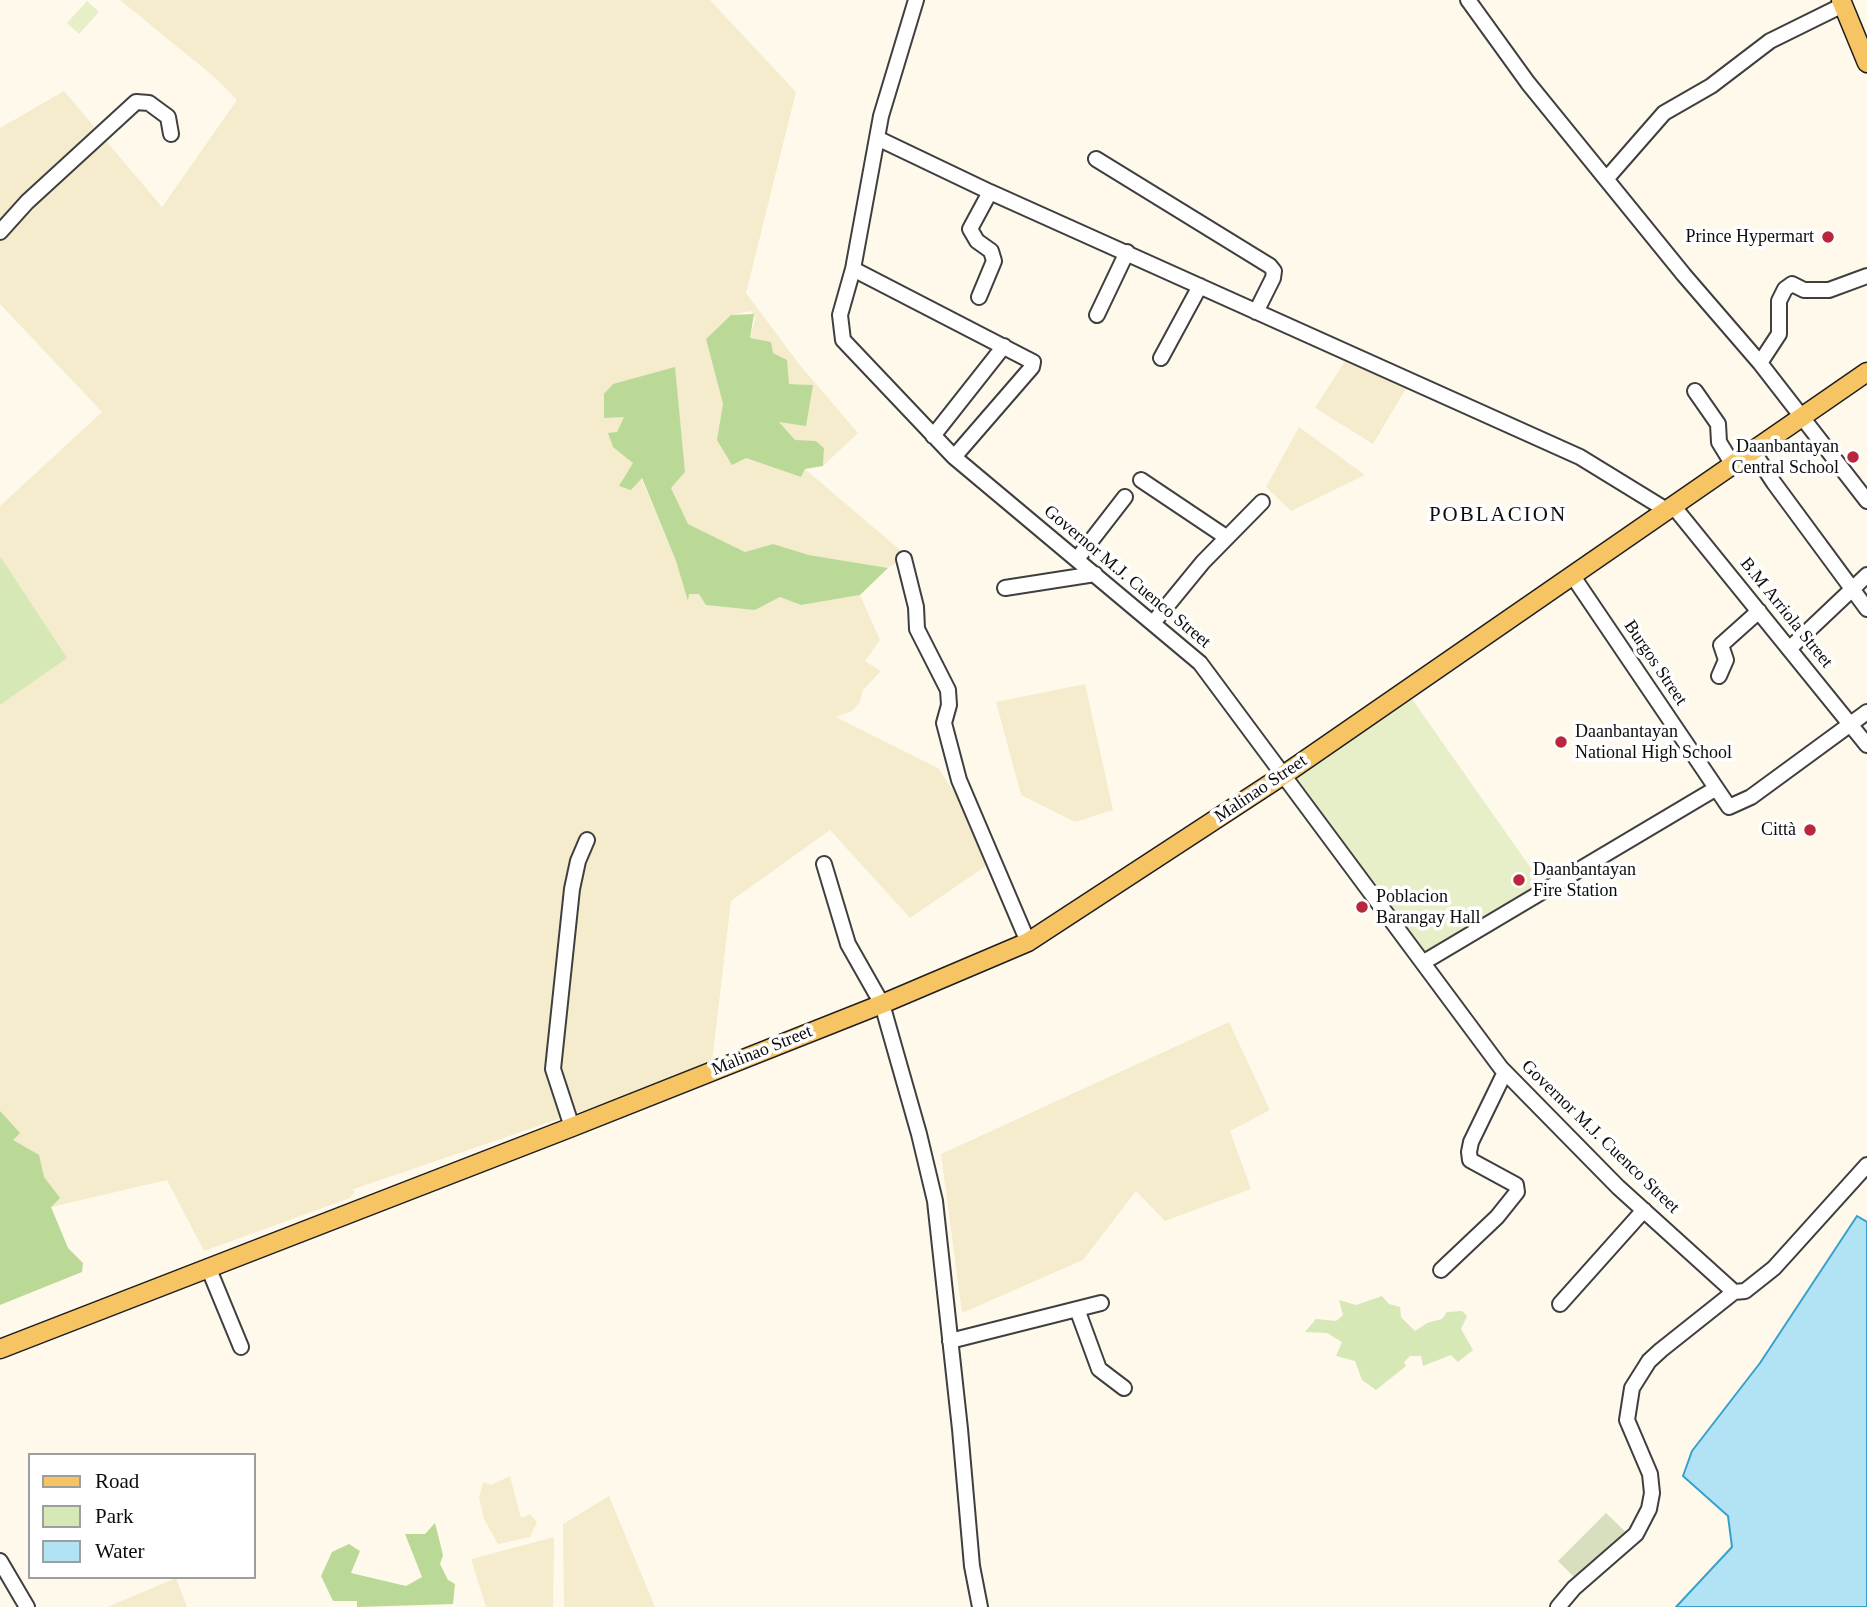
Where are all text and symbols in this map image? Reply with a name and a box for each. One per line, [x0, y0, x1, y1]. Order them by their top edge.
place label: Prince Hypermart [1686, 226, 1814, 248]
marker: Prince Hypermart [1820, 229, 1836, 245]
place label: Daanbantayan Central School [1732, 436, 1839, 478]
marker: Daanbantayan Central School [1845, 449, 1861, 465]
street label: Governor M.J. Cuenco Street [1039, 501, 1215, 653]
district label: POBLACION [1430, 502, 1566, 528]
street label: B.M Arriola Street [1735, 554, 1837, 672]
street label: Burgos Street [1619, 616, 1691, 710]
place label: Daanbantayan National High School [1575, 721, 1732, 764]
marker: Daanbantayan National High School [1553, 734, 1569, 750]
street label: Malinao Street [1211, 750, 1311, 828]
place label: Città [1761, 819, 1796, 841]
marker: Città [1802, 822, 1818, 838]
place label: Daanbantayan Fire Station [1533, 859, 1636, 902]
marker: Daanbantayan Fire Station [1511, 872, 1527, 888]
place label: Poblacion Barangay Hall [1376, 886, 1480, 928]
marker: Poblacion Barangay Hall [1354, 899, 1370, 915]
street label: Malinao Street [709, 1021, 815, 1081]
street label: Governor M.J. Cuenco Street [1516, 1056, 1684, 1218]
legend [28, 1453, 256, 1579]
text: Road [95, 1469, 139, 1493]
text: Park [95, 1504, 134, 1528]
text: Water [95, 1539, 145, 1563]

